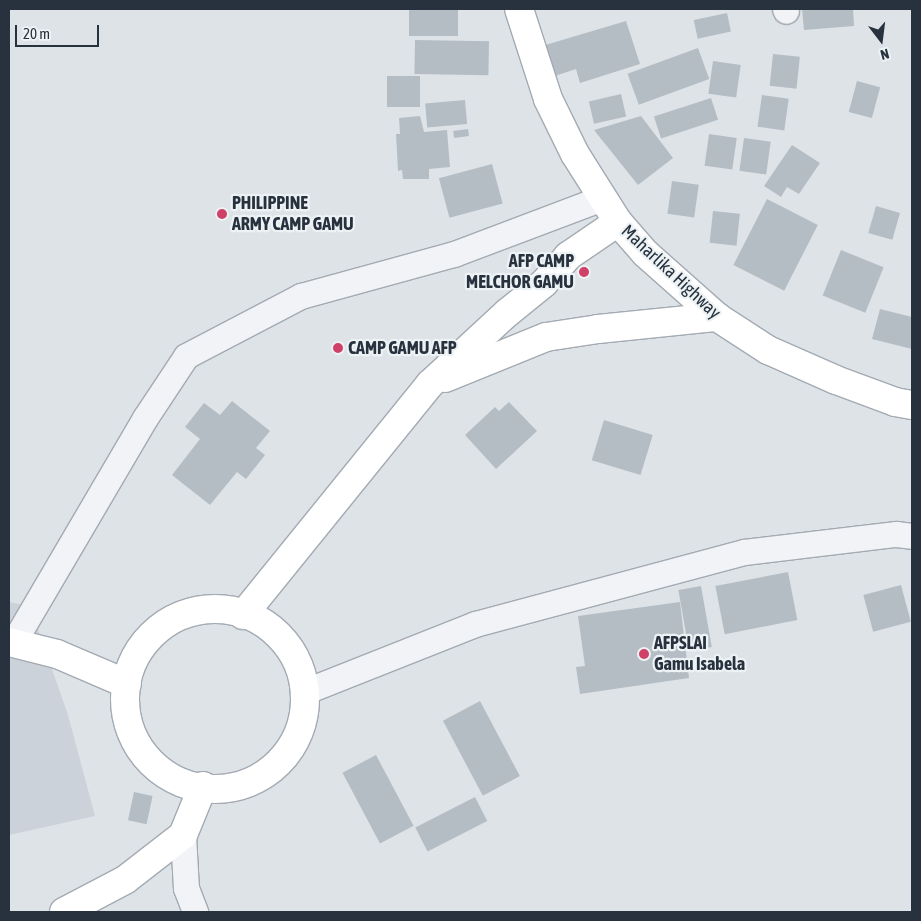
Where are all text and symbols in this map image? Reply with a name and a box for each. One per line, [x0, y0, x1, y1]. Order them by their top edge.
scale bar [18, 15, 101, 47]
north arrow [856, 15, 906, 65]
text: 20 m [23, 25, 50, 42]
text: N [879, 46, 891, 63]
place label: PHILIPPINE ARMY CAMP GAMU [232, 193, 354, 235]
marker: PHILIPPINE ARMY CAMP GAMU [216, 208, 228, 220]
street label: Maharlika Highway [617, 220, 725, 324]
place label: AFP CAMP MELCHOR GAMU [466, 251, 574, 294]
marker: AFP CAMP MELCHOR GAMU [578, 266, 590, 278]
place label: CAMP GAMU AFP [348, 337, 457, 359]
marker: CAMP GAMU AFP [332, 342, 344, 354]
place label: AFPSLAI Gamu Isabela [654, 633, 745, 676]
marker: AFPSLAI Gamu Isabela [638, 648, 650, 660]

